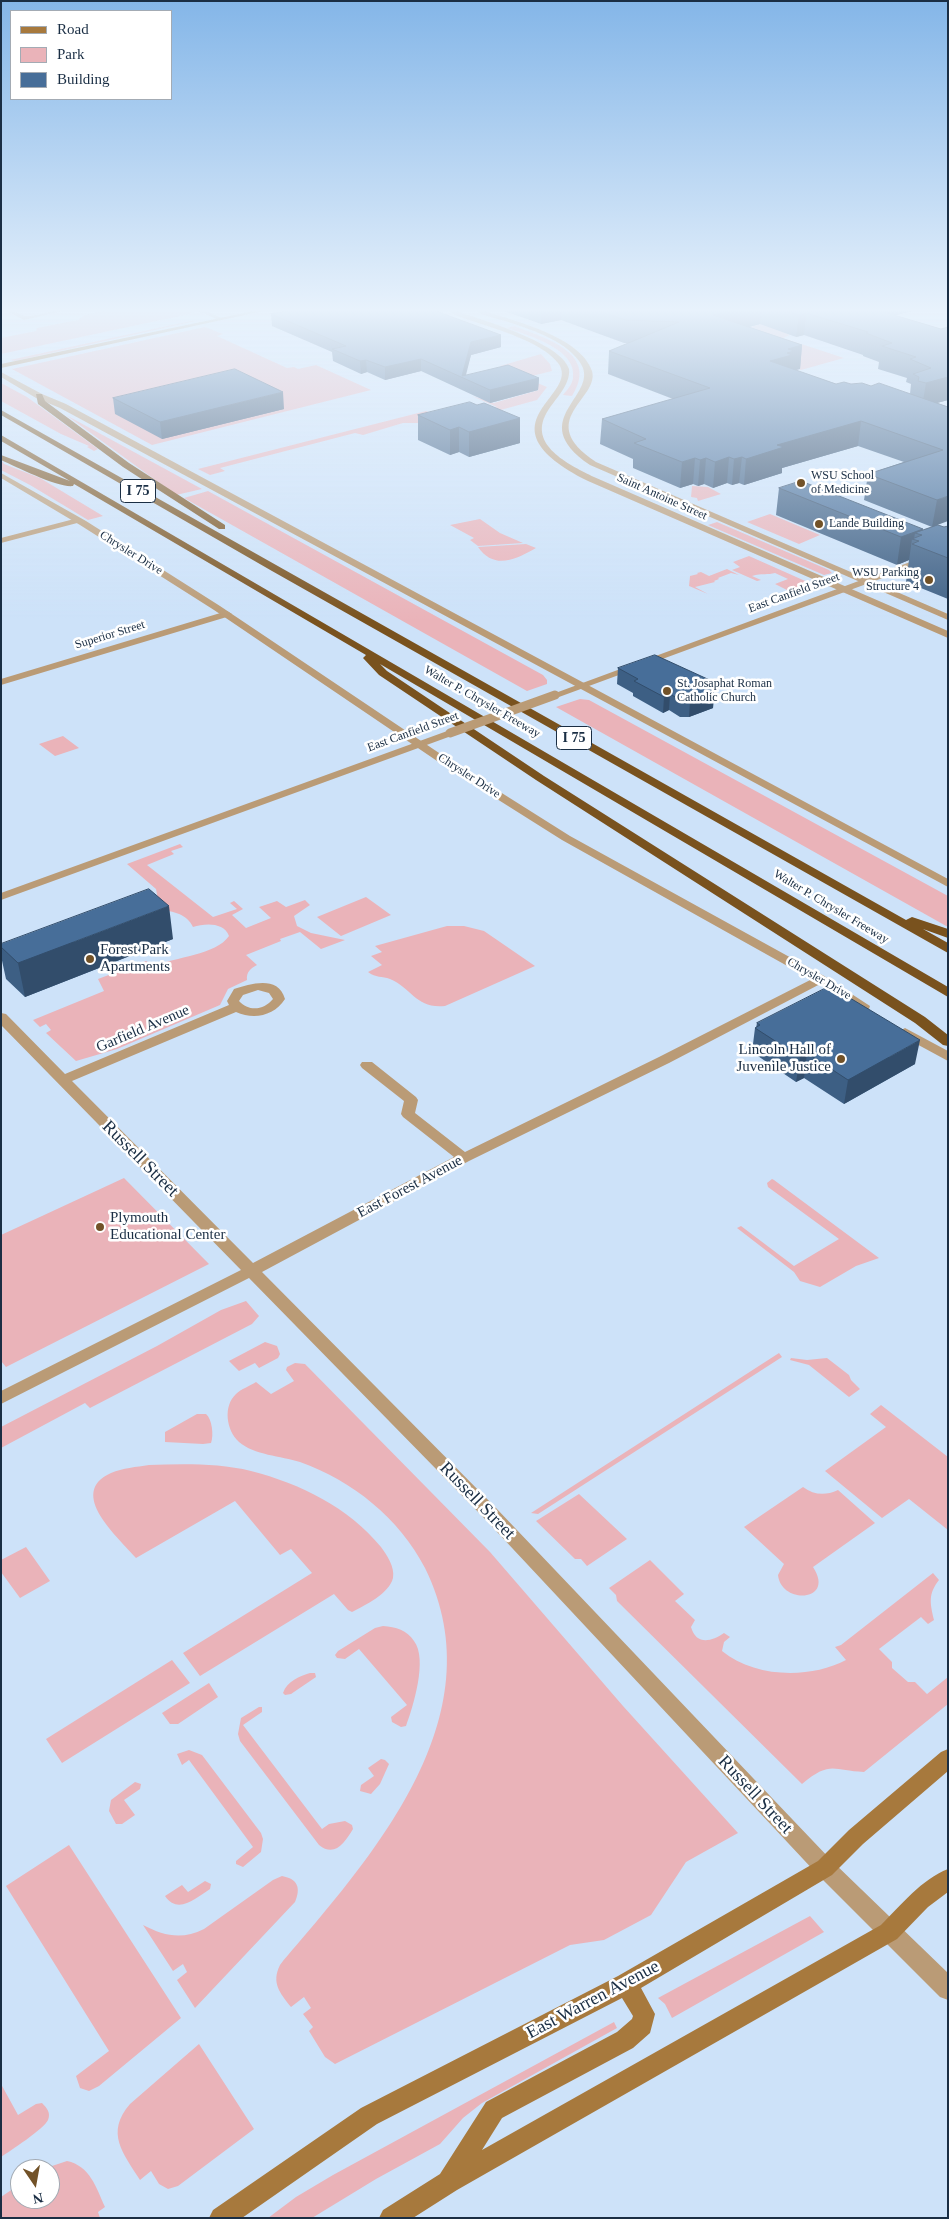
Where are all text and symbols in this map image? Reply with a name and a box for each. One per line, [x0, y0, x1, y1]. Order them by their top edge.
legend [10, 10, 172, 100]
text: Road [57, 21, 89, 37]
text: Park [57, 46, 85, 62]
text: Building [57, 71, 110, 87]
place label: WSU School of Medicine [811, 469, 874, 497]
street label: Saint Antoine Street [615, 471, 709, 523]
marker: WSU School of Medicine [795, 477, 807, 489]
road number: I 75 [120, 480, 156, 502]
place label: Lande Building [829, 517, 904, 531]
marker: Lande Building [813, 518, 825, 530]
street label: Chrysler Drive [97, 528, 165, 578]
place label: WSU Parking Structure 4 [852, 566, 919, 594]
street label: East Canfield Street [746, 570, 842, 616]
marker: WSU Parking Structure 4 [923, 574, 935, 586]
street label: Superior Street [73, 618, 147, 652]
street label: Walter P. Chrysler Freeway [421, 663, 543, 741]
place label: St. Josaphat Roman Catholic Church [677, 677, 772, 705]
marker: St. Josaphat Roman Catholic Church [661, 685, 673, 697]
street label: East Canfield Street [365, 709, 461, 755]
road number: I 75 [556, 726, 592, 750]
street label: Chrysler Drive [435, 750, 503, 802]
street label: Walter P. Chrysler Freeway [771, 867, 891, 947]
place label: Forest Park Apartments [100, 941, 170, 976]
marker: Forest Park Apartments [84, 953, 96, 965]
street label: Chrysler Drive [784, 955, 854, 1003]
street label: Garfield Avenue [94, 1001, 192, 1057]
place label: Lincoln Hall of Juvenile Justice [736, 1041, 831, 1076]
marker: Lincoln Hall of Juvenile Justice [835, 1053, 847, 1065]
street label: Russell Street [97, 1116, 183, 1202]
street label: East Forest Avenue [354, 1152, 466, 1222]
place label: Plymouth Educational Center [110, 1209, 225, 1244]
marker: Plymouth Educational Center [94, 1221, 106, 1233]
street label: Russell Street [435, 1458, 519, 1544]
street label: Russell Street [713, 1751, 797, 1839]
street label: East Warren Avenue [523, 1956, 663, 2044]
north arrow [10, 2159, 60, 2209]
text: N [32, 2190, 45, 2207]

